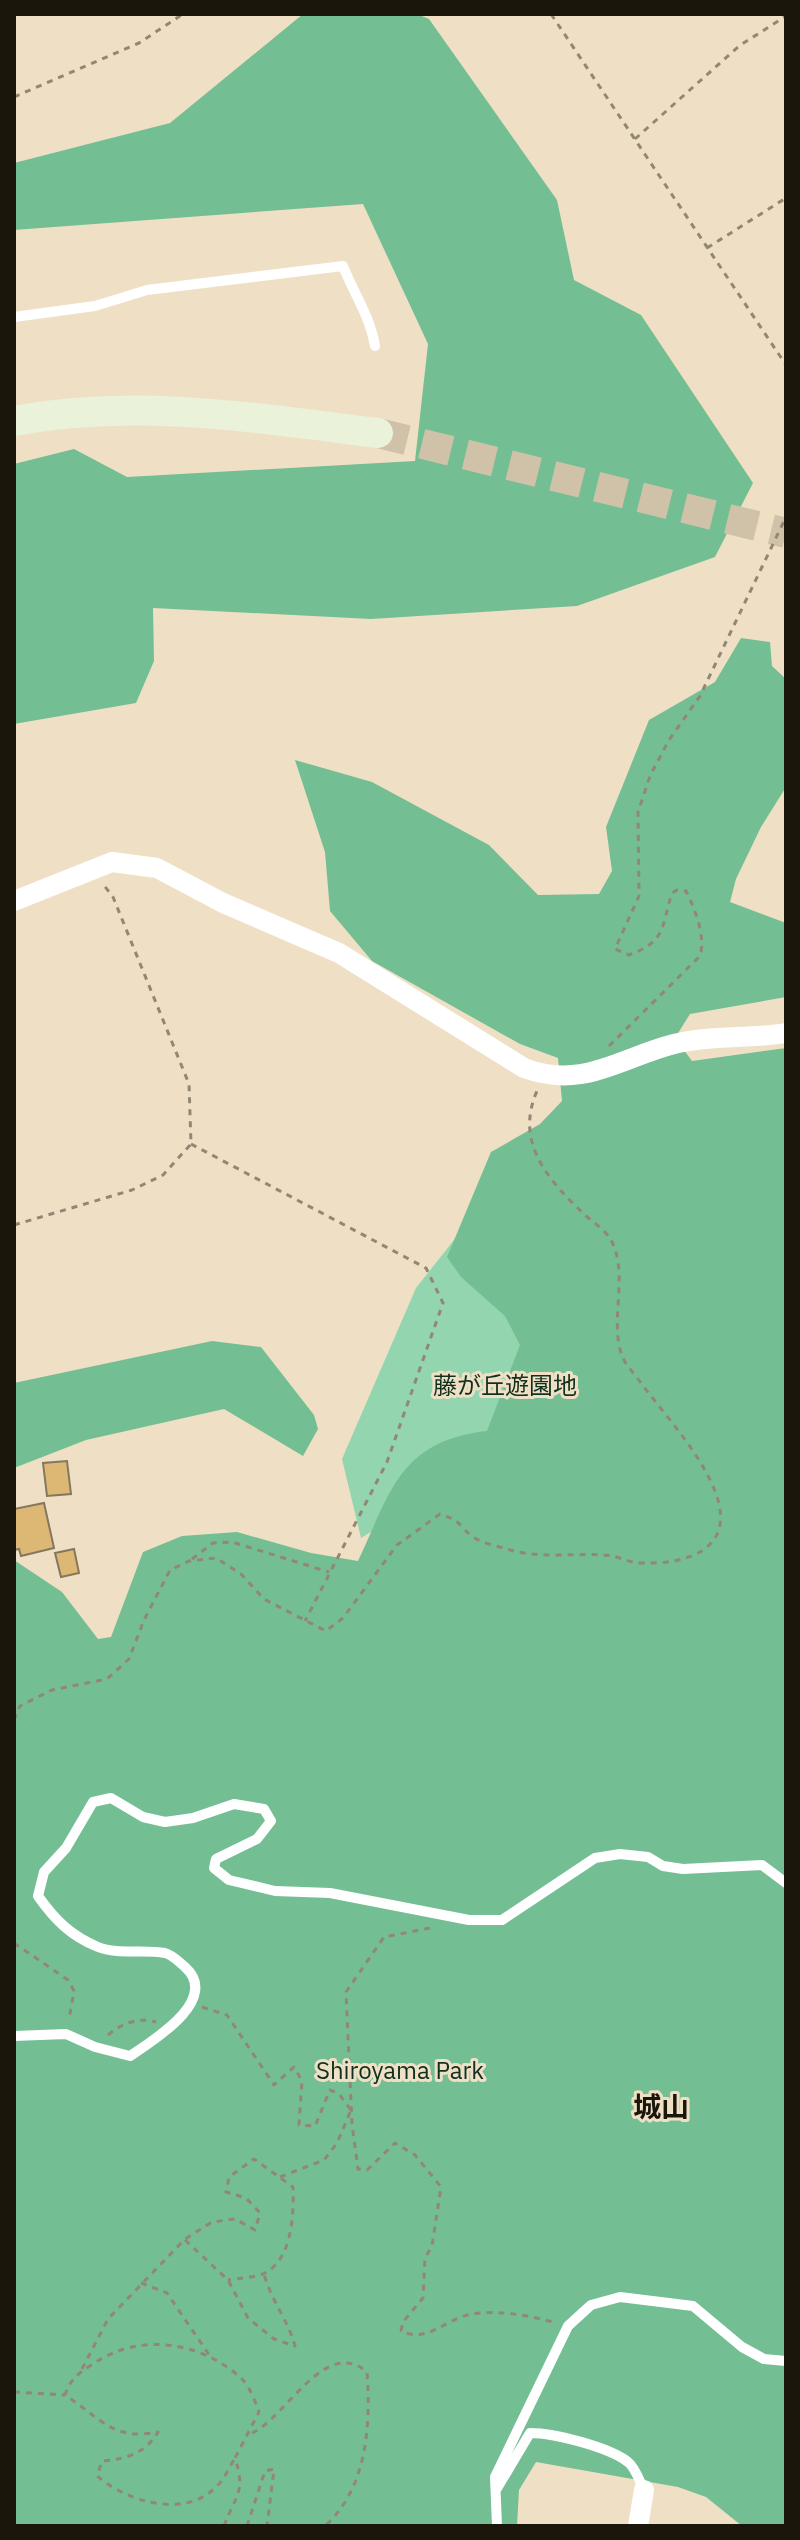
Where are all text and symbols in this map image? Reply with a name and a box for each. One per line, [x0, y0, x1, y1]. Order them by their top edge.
park label: 藤が丘遊園地 [433, 1369, 577, 1401]
park label: Shiroyama Park [316, 2054, 484, 2086]
district label: 城山 [633, 2088, 689, 2125]

